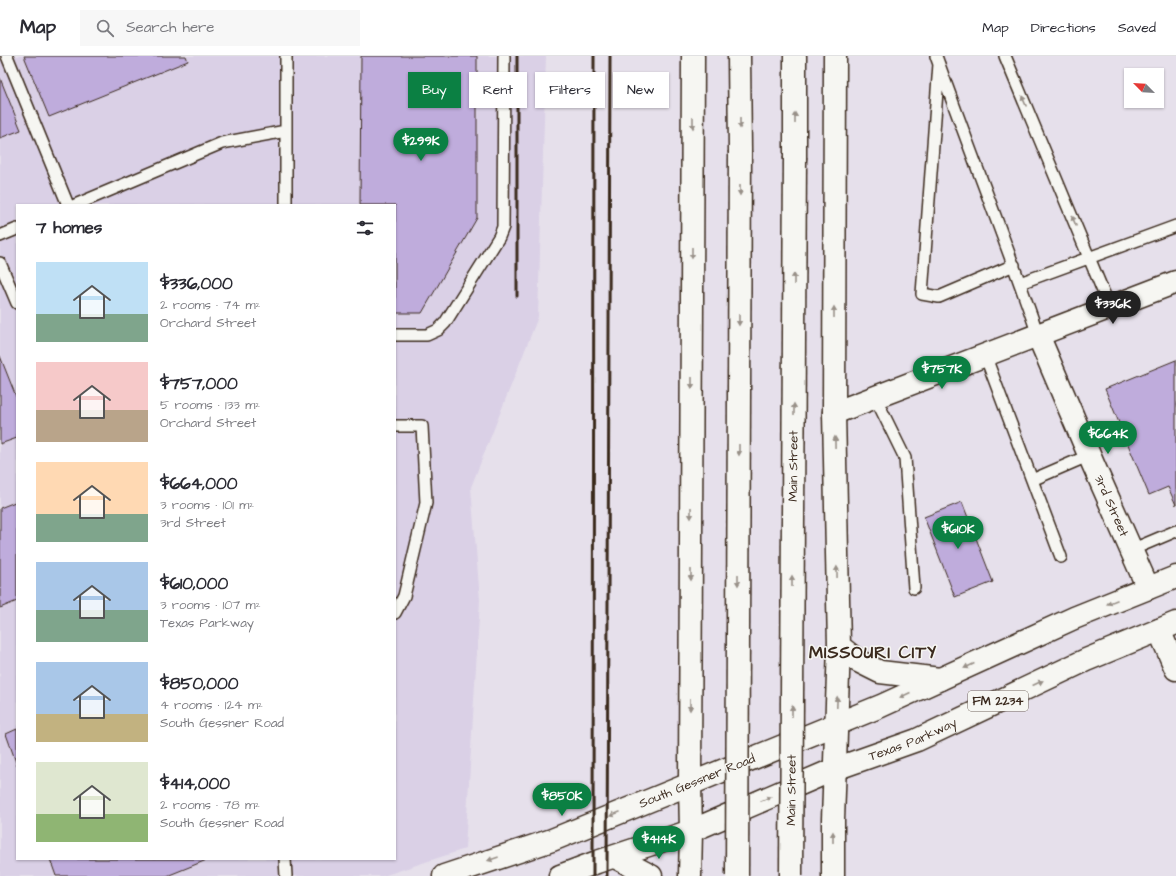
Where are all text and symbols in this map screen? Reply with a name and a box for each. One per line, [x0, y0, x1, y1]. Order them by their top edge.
search box [80, 10, 360, 46]
text: Map [20, 14, 56, 41]
icon: search [94, 17, 116, 39]
text: Search here [126, 17, 215, 38]
text: Map [982, 18, 1009, 38]
text: Directions [1031, 18, 1096, 38]
text: Saved [1118, 18, 1156, 38]
north arrow [1124, 68, 1164, 108]
map controls [1124, 68, 1164, 108]
chip: Buy [408, 72, 461, 108]
chip: Rent [469, 72, 527, 108]
chip: Filters [535, 72, 605, 108]
chip: New [613, 72, 669, 108]
one-way arrow [1020, 94, 1026, 106]
one-way arrow [792, 111, 798, 124]
one-way arrow [690, 117, 696, 130]
one-way arrow [737, 117, 743, 130]
pin: $299K [393, 128, 449, 162]
text: $299K [402, 132, 440, 150]
one-way arrow [736, 184, 743, 196]
one-way arrow [1070, 214, 1076, 226]
text: 7 homes [36, 216, 102, 240]
icon: filters [354, 217, 376, 239]
one-way arrow [689, 247, 695, 260]
text: $336,000 [160, 272, 233, 296]
one-way arrow [791, 272, 797, 285]
icon: home [68, 278, 116, 326]
pin: $336K [1085, 291, 1141, 325]
text: $336K [1095, 295, 1131, 313]
text: 2 rooms · 74 m² [160, 296, 260, 314]
one-way arrow [831, 305, 837, 318]
text: Orchard Street [160, 314, 256, 332]
one-way arrow [736, 314, 742, 327]
pin: $757K [914, 356, 970, 390]
text: $757K [922, 360, 962, 378]
text: $757,000 [160, 372, 238, 396]
one-way arrow [689, 377, 695, 390]
icon: home [68, 378, 116, 426]
text: 5 rooms · 133 m² [160, 396, 260, 414]
one-way arrow [790, 403, 797, 415]
text: Orchard Street [160, 414, 256, 432]
pin: $664K [1080, 421, 1136, 455]
text: $664K [1088, 425, 1128, 443]
street label: Main Street [784, 430, 802, 502]
one-way arrow [832, 435, 838, 448]
one-way arrow [736, 444, 742, 457]
text: $664,000 [160, 472, 238, 496]
street label: 3rd Street [1090, 472, 1133, 540]
icon: home [68, 478, 116, 526]
text: 3 rooms · 101 m² [160, 496, 254, 514]
one-way arrow [688, 507, 694, 520]
text: 3rd Street [160, 514, 226, 532]
pin: $610K [930, 516, 986, 550]
text: $610K [941, 520, 975, 538]
one-way arrow [834, 565, 840, 578]
one-way arrow [688, 569, 694, 582]
text: $610,000 [160, 572, 228, 596]
one-way arrow [735, 574, 741, 587]
one-way arrow [789, 575, 796, 587]
icon: home [68, 578, 116, 626]
text: 3 rooms · 107 m² [160, 596, 261, 614]
one-way arrow [1106, 600, 1118, 606]
text: Texas Parkway [160, 614, 254, 632]
district label: MISSOURI CITY [809, 641, 937, 665]
one-way arrow [963, 663, 975, 669]
text: $850,000 [160, 672, 238, 696]
icon: home [68, 678, 116, 726]
one-way arrow [1032, 679, 1044, 686]
road number: FM 2234 [968, 691, 1028, 711]
one-way arrow [899, 692, 910, 698]
text: 4 rooms · 124 m² [160, 696, 263, 714]
one-way arrow [834, 696, 841, 708]
one-way arrow [687, 699, 693, 712]
one-way arrow [789, 704, 795, 717]
street label: Texas Parkway [866, 713, 960, 765]
text: South Gessner Road [160, 714, 284, 732]
street label: South Gessner Road [636, 749, 758, 813]
street label: Main Street [782, 754, 801, 826]
text: $414,000 [160, 772, 230, 796]
icon: home [68, 778, 116, 826]
pin: $850K [534, 783, 590, 817]
text: $850K [542, 787, 582, 805]
text: 2 rooms · 78 m² [160, 796, 260, 814]
one-way arrow [760, 796, 772, 802]
one-way arrow [609, 812, 621, 818]
text: South Gessner Road [160, 814, 284, 832]
pin: $414K [631, 826, 687, 860]
text: $414K [642, 830, 676, 848]
one-way arrow [830, 830, 836, 843]
one-way arrow [487, 857, 499, 863]

